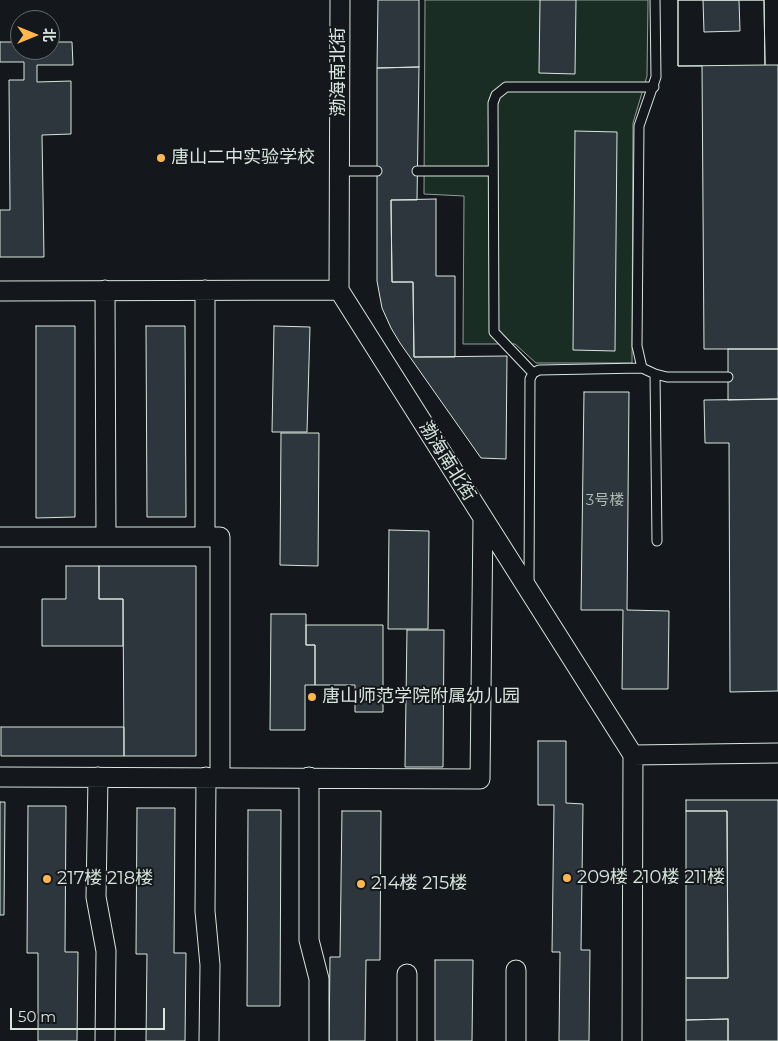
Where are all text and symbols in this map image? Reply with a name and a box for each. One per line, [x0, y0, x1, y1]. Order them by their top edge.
north arrow [10, 10, 60, 60]
street label: 渤海南北街 [328, 27, 350, 117]
text: 北 [40, 28, 58, 42]
place label: 唐山二中实验学校 [171, 147, 315, 169]
marker: 唐山二中实验学校 [155, 152, 167, 164]
street label: 渤海南北街 [414, 417, 480, 505]
house number: 3号楼 [586, 492, 624, 510]
place label: 唐山师范学院附属幼儿园 [322, 686, 520, 708]
marker: 唐山师范学院附属幼儿园 [306, 691, 318, 703]
place label: 209楼 210楼 211楼 [577, 867, 725, 889]
place label: 217楼 218楼 [57, 868, 153, 890]
marker: 209楼 210楼 211楼 [561, 872, 573, 884]
marker: 217楼 218楼 [41, 873, 53, 885]
place label: 214楼 215楼 [371, 873, 467, 895]
marker: 214楼 215楼 [355, 878, 367, 890]
scale bar [12, 998, 168, 1030]
text: 50 m [18, 1007, 56, 1026]

